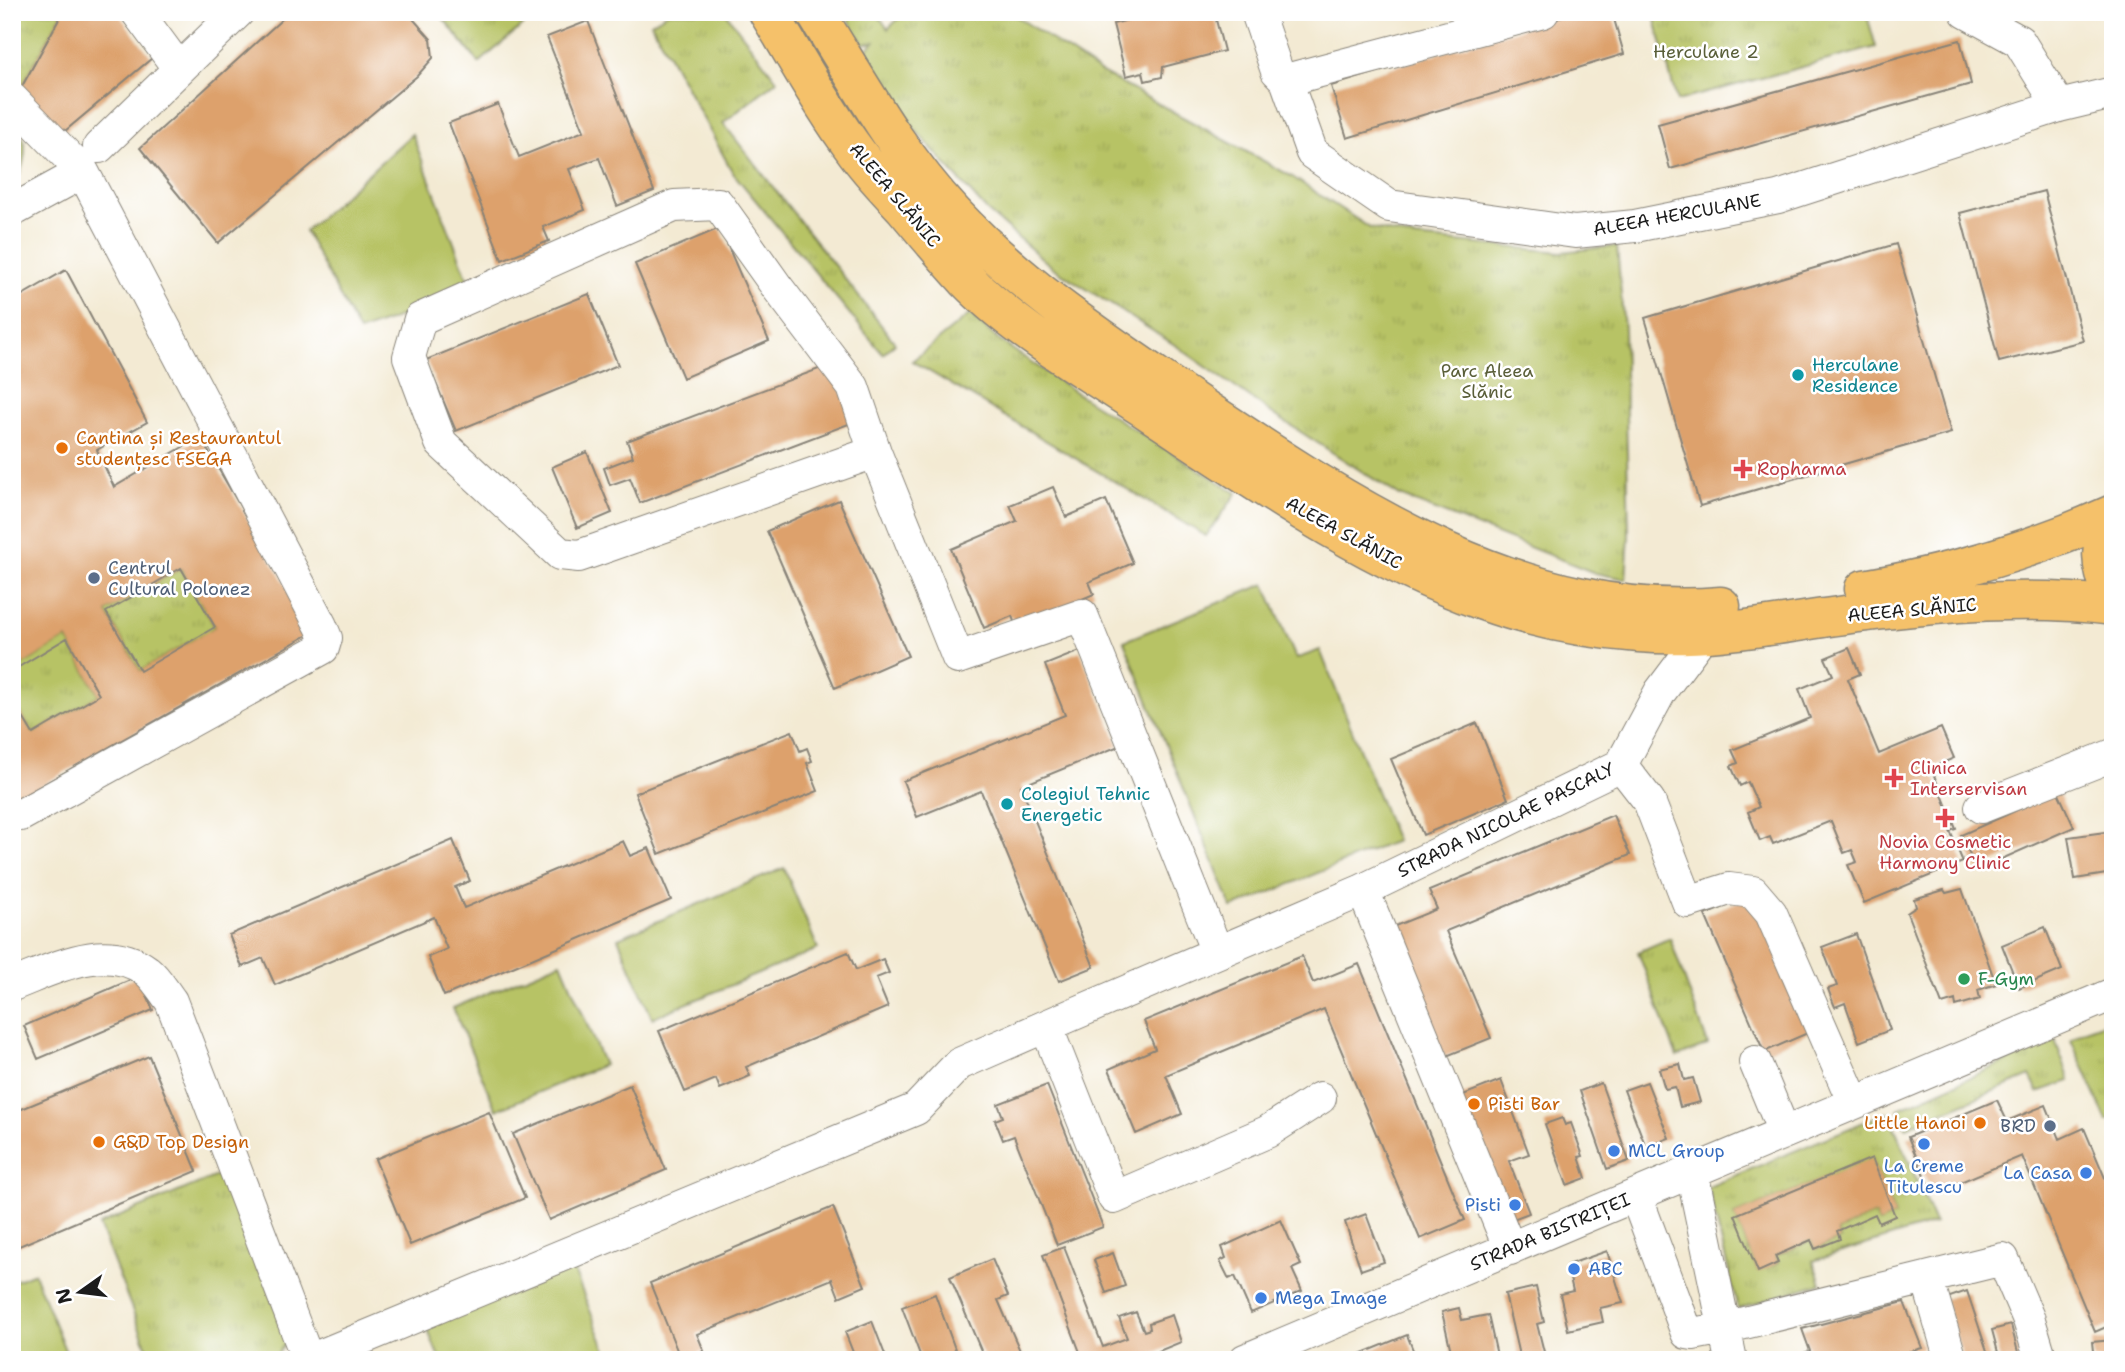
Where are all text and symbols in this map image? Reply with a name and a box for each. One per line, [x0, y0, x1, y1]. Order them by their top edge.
park label: Herculane 2 [1653, 40, 1759, 64]
street label: ALEEA SLĂNIC [844, 138, 946, 252]
street label: ALEEA HERCULANE [1591, 188, 1763, 242]
place label: Herculane Residence [1812, 353, 1899, 398]
park label: Parc Aleea Slănic [1441, 359, 1533, 404]
marker: Herculane Residence [1790, 367, 1806, 383]
place label: Cantina și Restaurantul studențesc FSEGA [76, 426, 282, 471]
marker: Cantina și Restaurantul studențesc FSEGA [54, 440, 70, 456]
place label: Ropharma [1757, 457, 1846, 481]
marker: Ropharma [1735, 461, 1751, 477]
street label: ALEEA SLĂNIC [1282, 491, 1406, 575]
place label: Centrul Cultural Polonez [108, 556, 251, 601]
marker: Centrul Cultural Polonez [86, 570, 102, 586]
street label: ALEEA SLĂNIC [1846, 592, 1978, 628]
place label: Clinica Interservisan [1910, 756, 2027, 801]
street label: STRADA NICOLAE PASCALY [1393, 757, 1619, 883]
marker: Clinica Interservisan [1884, 768, 1904, 788]
place label: Colegiul Tehnic Energetic [1021, 782, 1150, 827]
marker: Colegiul Tehnic Energetic [999, 796, 1015, 812]
marker: Novia Cosmetic Harmony Clinic [1935, 808, 1955, 828]
place label: Novia Cosmetic Harmony Clinic [1879, 830, 2011, 875]
place label: F-Gym [1978, 967, 2034, 991]
marker: F-Gym [1956, 971, 1972, 987]
place label: Pisti Bar [1488, 1092, 1560, 1116]
marker: Pisti Bar [1466, 1096, 1482, 1112]
place label: Little Hanoi [1864, 1111, 1966, 1135]
place label: BRD [2000, 1114, 2036, 1138]
marker: Little Hanoi [1972, 1115, 1988, 1131]
marker: BRD [2042, 1118, 2058, 1134]
place label: G&D Top Design [113, 1130, 249, 1154]
marker: G&D Top Design [91, 1134, 107, 1150]
marker: La Creme Titulescu [1916, 1136, 1932, 1152]
place label: MCL Group [1628, 1139, 1725, 1163]
marker: MCL Group [1606, 1143, 1622, 1159]
place label: La Creme Titulescu [1884, 1154, 1964, 1199]
place label: La Casa [2003, 1161, 2072, 1185]
marker: La Casa [2078, 1165, 2094, 1181]
street label: STRADA BISTRIȚEI [1466, 1187, 1634, 1277]
place label: Pisti [1465, 1193, 1501, 1217]
marker: Pisti [1507, 1197, 1523, 1213]
north arrow [46, 1256, 116, 1326]
place label: ABC [1588, 1257, 1623, 1281]
marker: ABC [1566, 1261, 1582, 1277]
text: N [50, 1286, 78, 1306]
place label: Mega Image [1275, 1286, 1387, 1310]
marker: Mega Image [1253, 1290, 1269, 1306]

